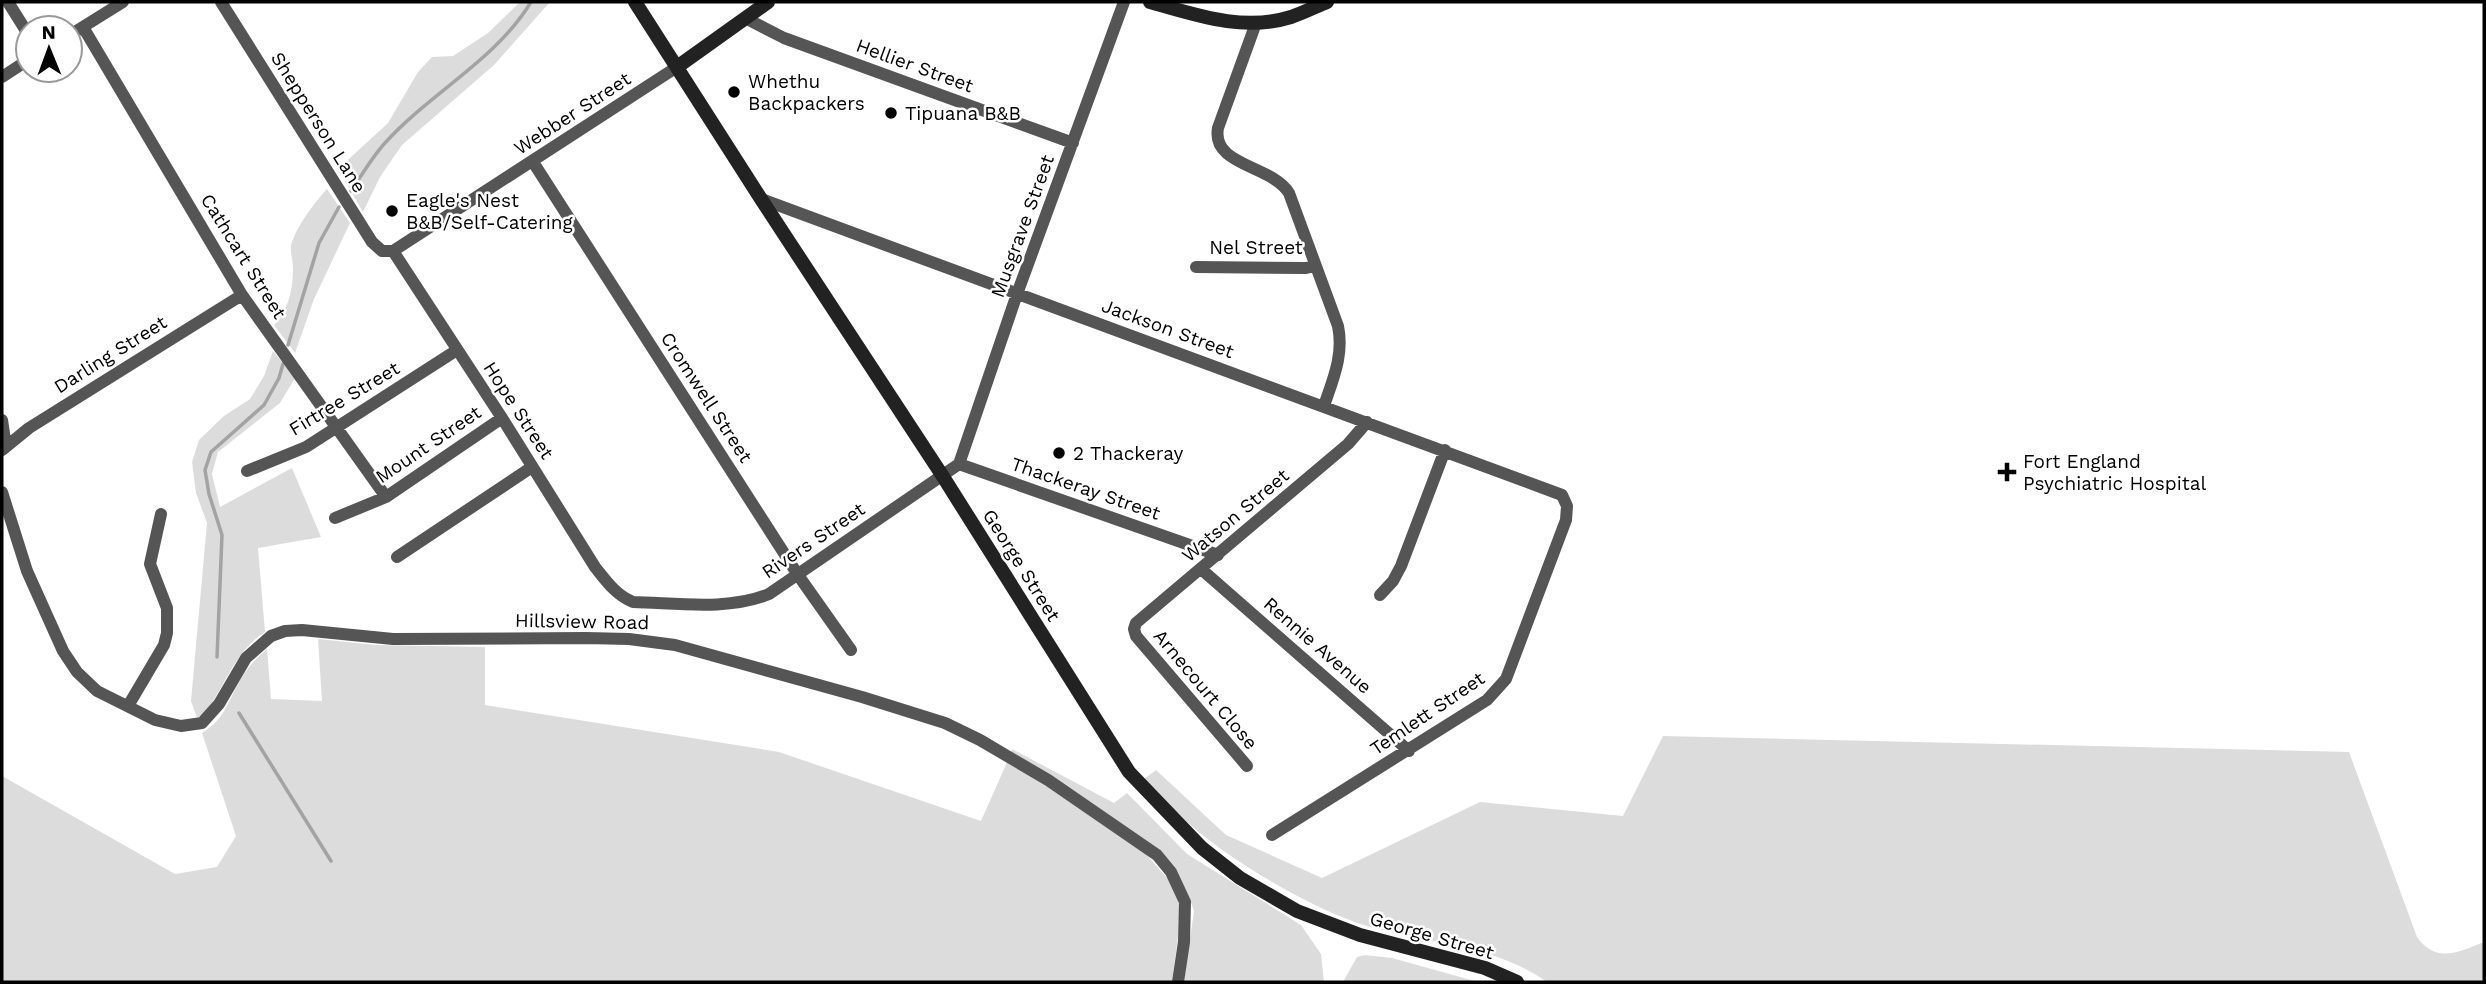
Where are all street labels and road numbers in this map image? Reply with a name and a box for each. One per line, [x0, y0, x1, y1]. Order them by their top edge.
street label: Hellier Street [853, 34, 977, 97]
street label: Shepperson Lane [266, 48, 371, 197]
street label: Webber Street [510, 67, 635, 160]
street label: Musgrave Street [986, 152, 1059, 301]
street label: Cathcart Street [196, 189, 291, 323]
street label: Nel Street [1209, 236, 1303, 259]
street label: Jackson Street [1098, 294, 1237, 363]
street label: Darling Street [50, 311, 171, 398]
street label: Cromwell Street [656, 328, 757, 467]
street label: Firtree Street [285, 356, 404, 440]
street label: Hope Street [479, 357, 559, 463]
street label: Mount Street [371, 401, 485, 488]
street label: Thackeray Street [1008, 452, 1164, 525]
street label: Watson Street [1177, 464, 1294, 567]
street label: Rivers Street [757, 497, 869, 583]
street label: George Street [978, 505, 1065, 626]
street label: Rennie Avenue [1259, 592, 1376, 699]
street label: Hillsview Road [515, 609, 649, 634]
street label: Arnecourt Close [1149, 625, 1263, 754]
street label: Temlett Street [1366, 667, 1489, 760]
street label: George Street [1367, 907, 1497, 964]

